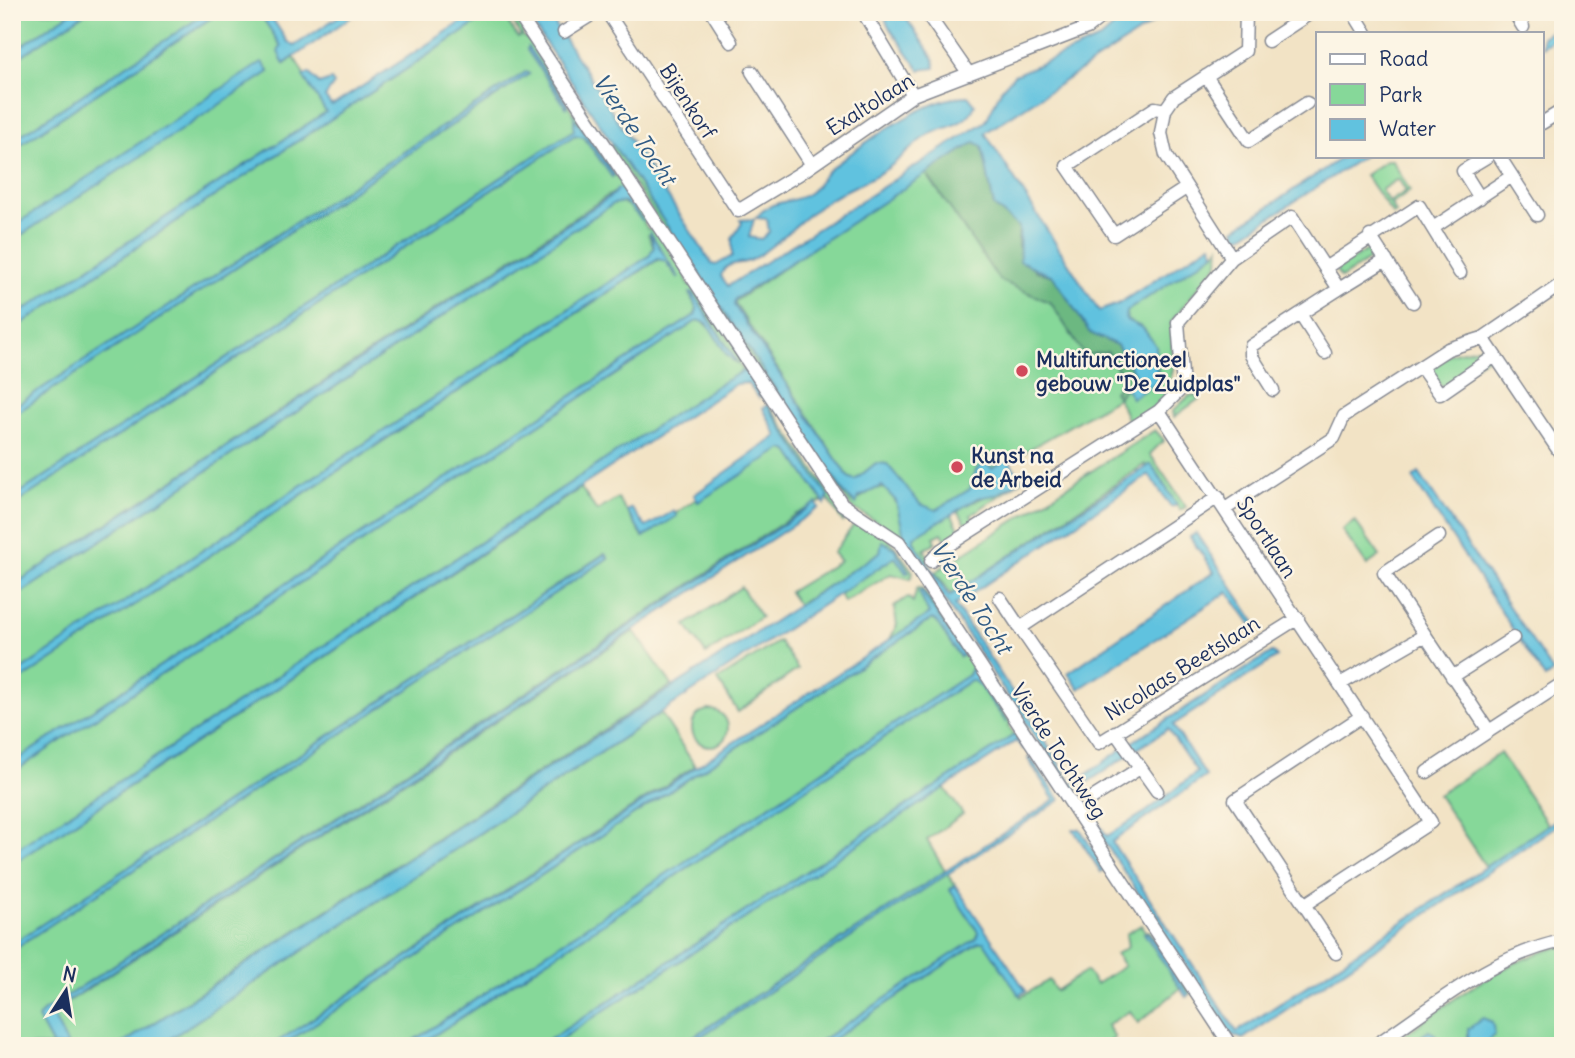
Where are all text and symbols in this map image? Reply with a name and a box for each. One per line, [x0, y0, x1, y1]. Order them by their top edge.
legend [1316, 32, 1544, 158]
text: Road [1379, 45, 1428, 72]
street label: Bijenkorf [654, 58, 723, 145]
street label: Exaltolaan [821, 66, 919, 142]
water label: Vierde Tocht [587, 68, 685, 193]
text: Park [1379, 81, 1422, 108]
text: Water [1379, 115, 1437, 142]
place label: Multifunctioneel gebouw "De Zuidplas" [1036, 346, 1241, 397]
marker: Multifunctioneel gebouw "De Zuidplas" [1014, 363, 1030, 379]
place label: Kunst na de Arbeid [971, 442, 1062, 493]
marker: Kunst na de Arbeid [949, 459, 965, 475]
street label: Sportlaan [1231, 491, 1303, 583]
water label: Vierde Tocht [925, 535, 1021, 661]
street label: Nicolaas Beetslaan [1099, 609, 1265, 727]
street label: Vierde Tochtweg [1005, 678, 1113, 824]
north arrow [32, 956, 102, 1026]
text: N [61, 961, 78, 987]

